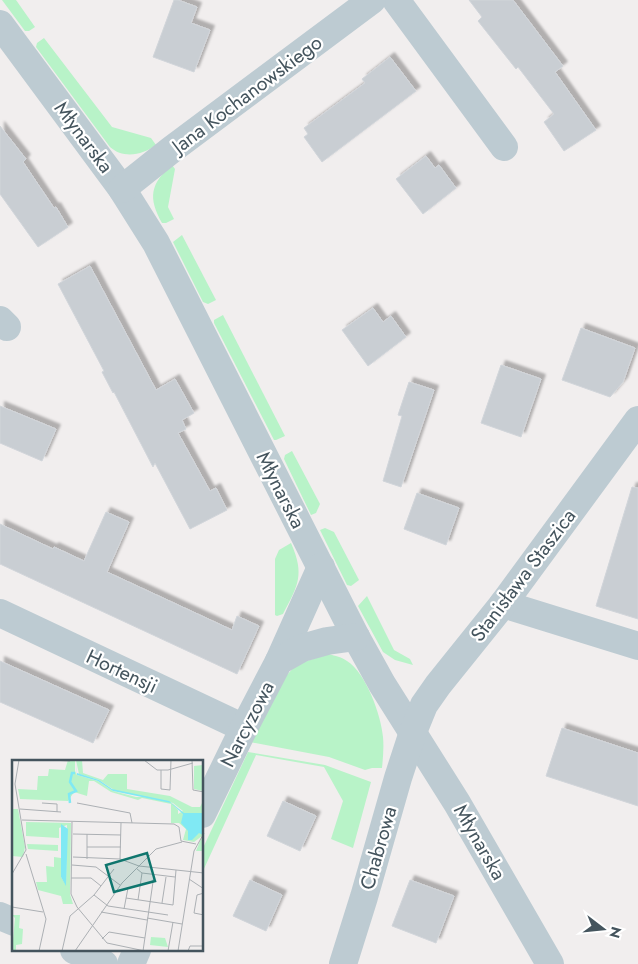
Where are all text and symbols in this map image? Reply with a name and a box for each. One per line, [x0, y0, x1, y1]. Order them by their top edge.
street label: Jana Kochanowskiego [164, 28, 328, 162]
street label: Młynarska [47, 95, 120, 179]
street label: Młynarska [249, 447, 312, 534]
street label: Stanisława Staszica [464, 503, 583, 648]
street label: Hortensji [81, 642, 162, 701]
street label: Narcyzowa [213, 676, 282, 772]
inset map [12, 760, 204, 952]
street label: Młynarska [446, 799, 513, 885]
street label: Chabrowa [353, 803, 404, 893]
north arrow [578, 904, 628, 954]
text: N [604, 924, 627, 941]

